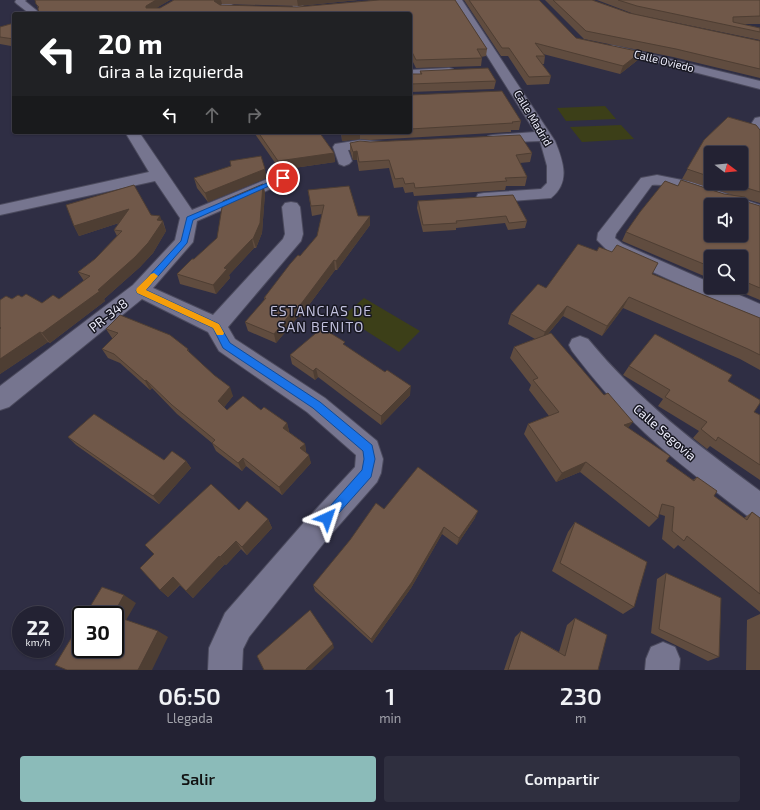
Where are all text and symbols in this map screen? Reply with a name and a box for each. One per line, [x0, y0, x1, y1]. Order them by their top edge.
text: 20 m [98, 26, 163, 60]
icon: left [32, 28, 84, 80]
street label: Calle Oviedo [633, 47, 696, 74]
text: Gira a la izquierda [98, 60, 244, 82]
street label: Calle Madrid [512, 88, 555, 148]
icon: left [159, 104, 181, 126]
icon: ahead [201, 104, 223, 126]
icon: right [243, 104, 265, 126]
north arrow [704, 146, 748, 190]
map controls [704, 146, 748, 294]
pin [266, 161, 300, 195]
icon: arrive [272, 167, 294, 189]
button: sound [704, 198, 748, 242]
button: search [704, 250, 748, 294]
street label: PR-348 [85, 295, 131, 335]
district label: ESTANCIAS DE SAN BENITO [270, 302, 372, 335]
street label: Calle Segovia [630, 400, 700, 464]
position arrow [306, 497, 348, 539]
speed limit sign: 30 [72, 606, 124, 658]
text: 22 [26, 615, 50, 639]
text: km/h [26, 636, 50, 648]
text: 06:50 [158, 681, 221, 710]
text: 1 [385, 681, 395, 710]
text: 230 [560, 681, 602, 710]
text: Llegada [166, 710, 213, 726]
text: min [379, 710, 401, 726]
text: m [575, 710, 586, 726]
button: Salir [20, 756, 376, 802]
button: Compartir [384, 756, 740, 802]

